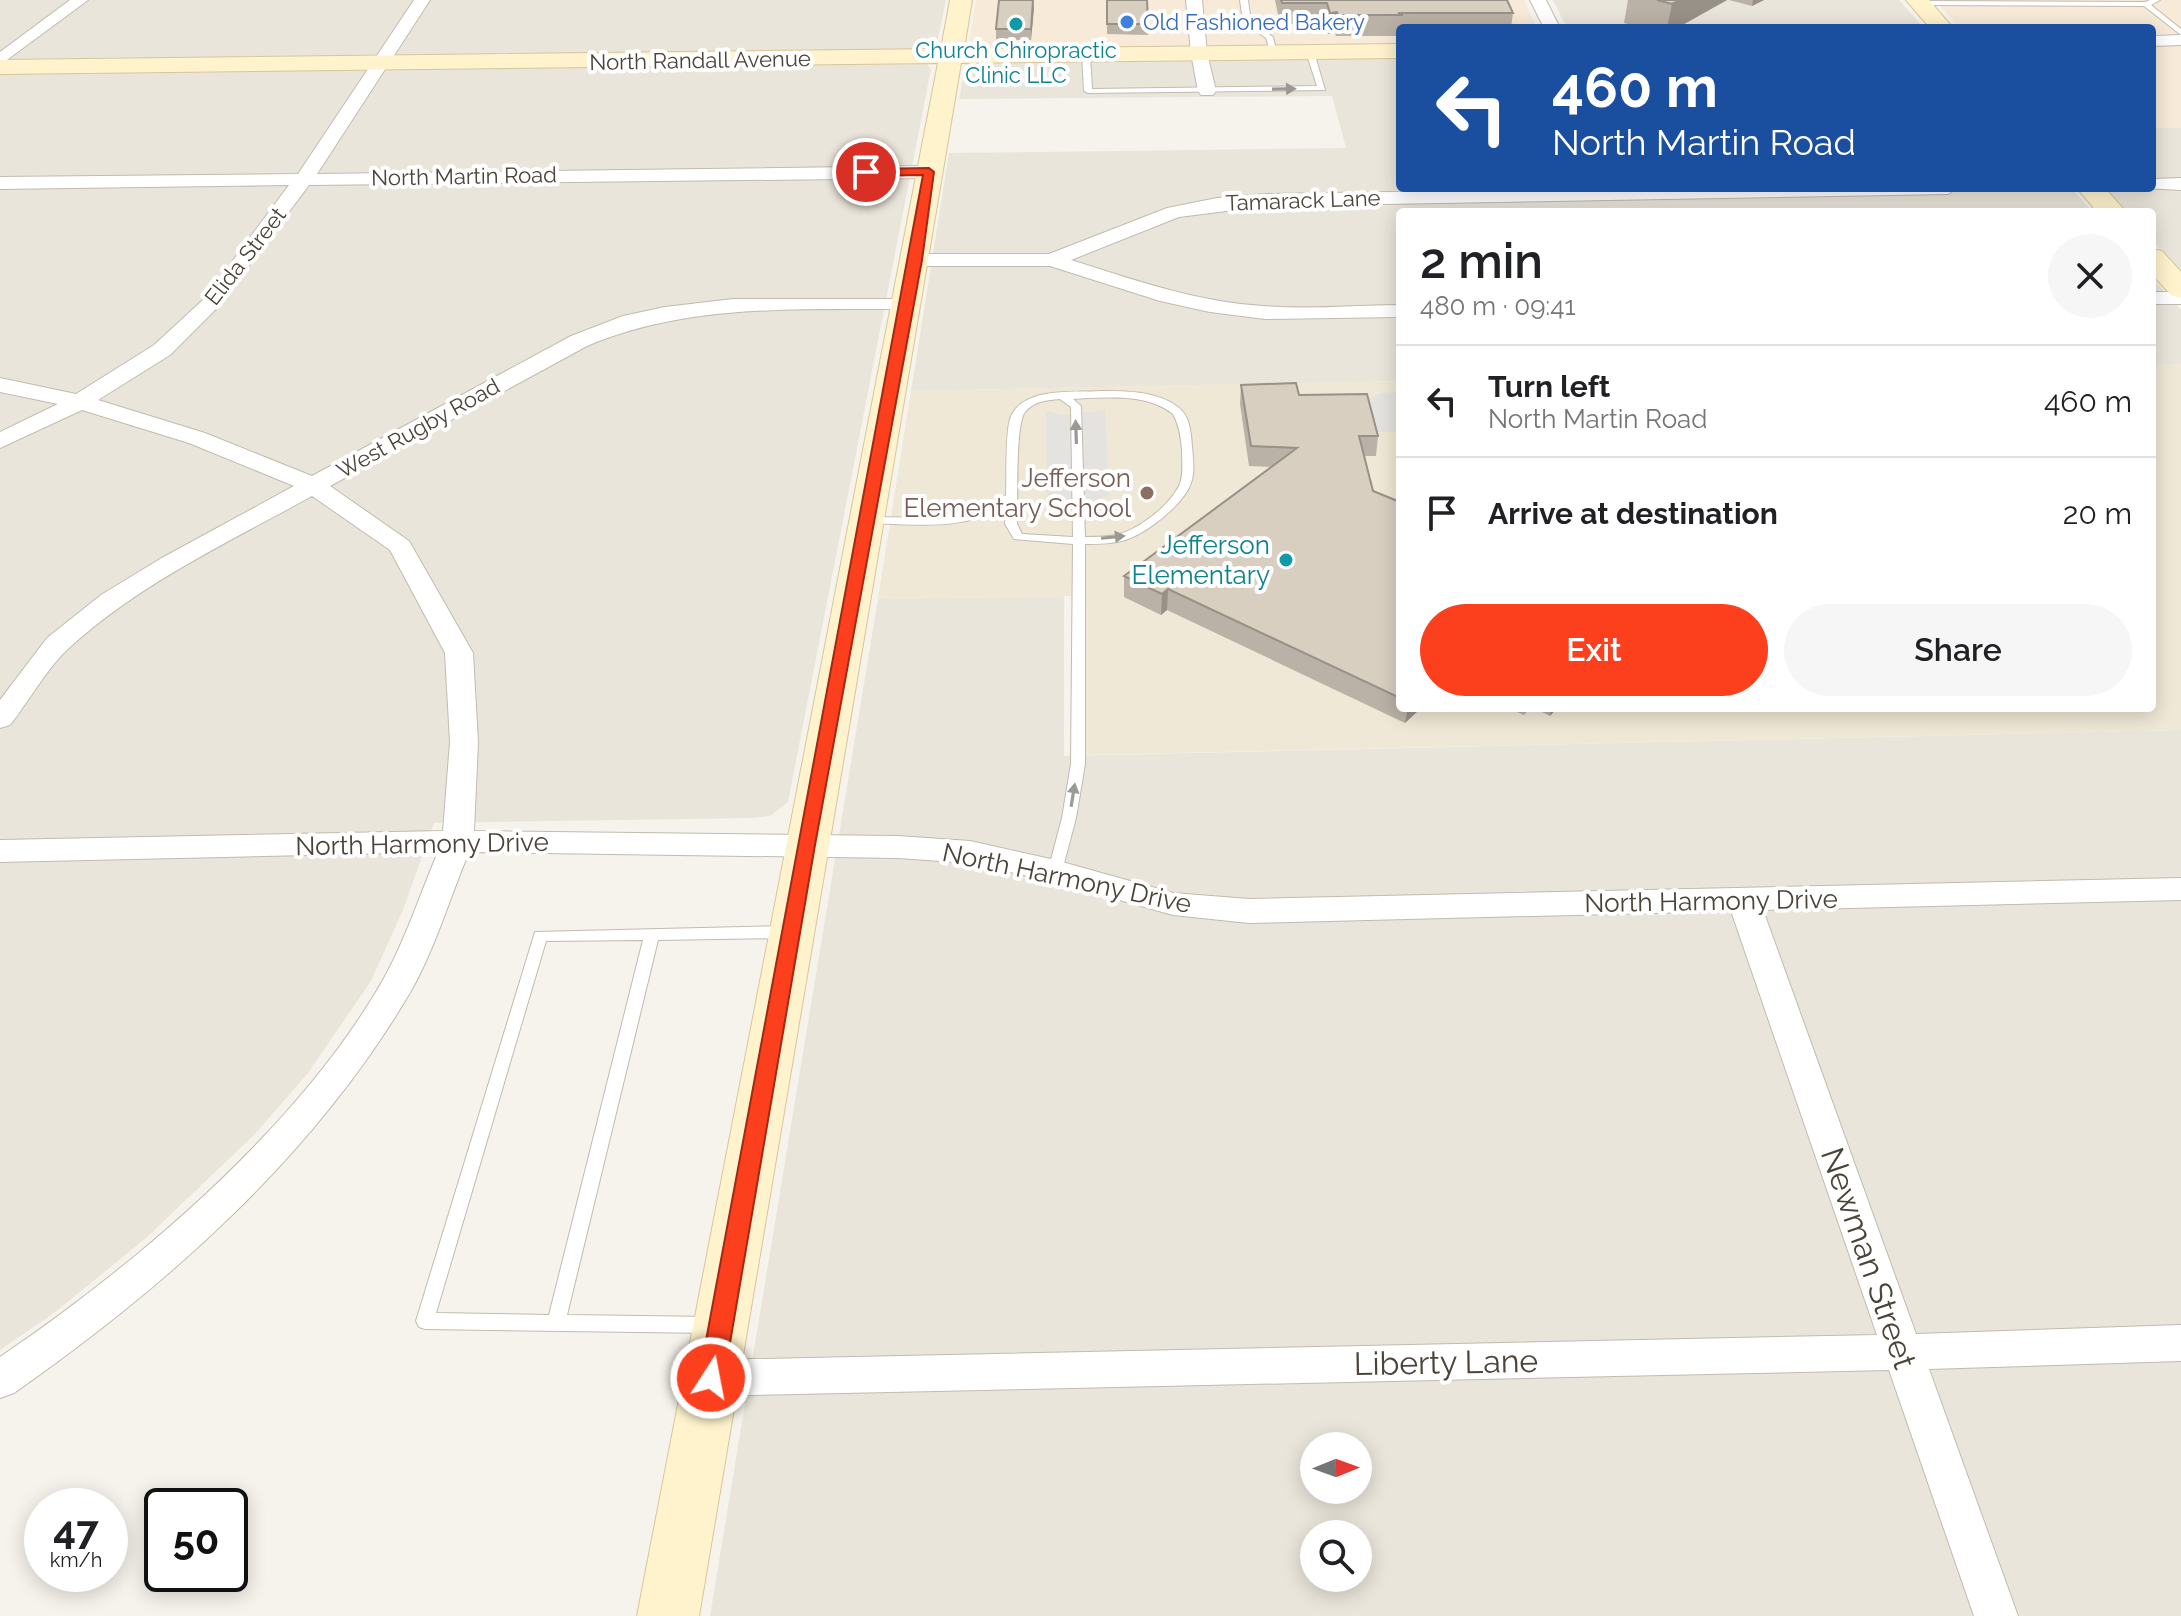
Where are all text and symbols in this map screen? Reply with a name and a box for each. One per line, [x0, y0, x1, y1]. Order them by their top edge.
place label: Old Fashioned Bakery [1143, 9, 1365, 35]
marker: Old Fashioned Bakery [1118, 13, 1136, 31]
marker: Church Chiropractic Clinic LLC [1007, 15, 1025, 33]
place label: Church Chiropractic Clinic LLC [915, 37, 1117, 88]
street label: North Randall Avenue [589, 45, 811, 75]
text: 460 m [1552, 54, 1718, 120]
icon: left [1420, 56, 1524, 160]
one-way arrow [1272, 83, 1297, 95]
text: North Martin Road [1552, 121, 1856, 163]
pin [832, 138, 900, 206]
icon: arrive [844, 150, 888, 194]
street label: North Martin Road [371, 161, 557, 191]
street label: Tamarack Lane [1225, 184, 1381, 216]
street label: Elida Street [199, 202, 291, 310]
text: 2 min [1420, 233, 1543, 289]
button: close [2048, 234, 2132, 318]
text: 480 m · 09:41 [1420, 291, 1576, 321]
text: Turn left [1488, 369, 1610, 404]
street label: West Rugby Road [332, 373, 504, 483]
icon: left [1420, 379, 1464, 423]
text: 460 m [2044, 384, 2132, 419]
text: North Martin Road [1488, 404, 1707, 434]
one-way arrow [1070, 419, 1083, 444]
place label: Jefferson Elementary School [903, 463, 1132, 523]
marker: Jefferson Elementary School [1138, 484, 1156, 502]
icon: arrive [1420, 491, 1464, 535]
text: Arrive at destination [1488, 496, 1778, 531]
text: 20 m [2063, 496, 2132, 531]
one-way arrow [1100, 530, 1125, 543]
place label: Jefferson Elementary [1132, 530, 1270, 590]
marker: Jefferson Elementary [1277, 551, 1295, 569]
button: Exit [1420, 604, 1768, 696]
button: Share [1784, 604, 2132, 696]
one-way arrow [1067, 782, 1080, 807]
street label: North Harmony Drive [295, 827, 549, 861]
street label: North Harmony Drive [940, 837, 1194, 919]
street label: North Harmony Drive [1584, 884, 1838, 918]
street label: Newman Street [1814, 1143, 1924, 1374]
position arrow [669, 1336, 753, 1420]
street label: Liberty Lane [1354, 1342, 1538, 1382]
north arrow [1300, 1432, 1372, 1504]
map controls [1300, 1432, 1372, 1592]
speed limit sign: 50 [144, 1488, 248, 1592]
text: 47 [53, 1506, 99, 1553]
button: search [1300, 1520, 1372, 1592]
text: km/h [50, 1548, 102, 1572]

